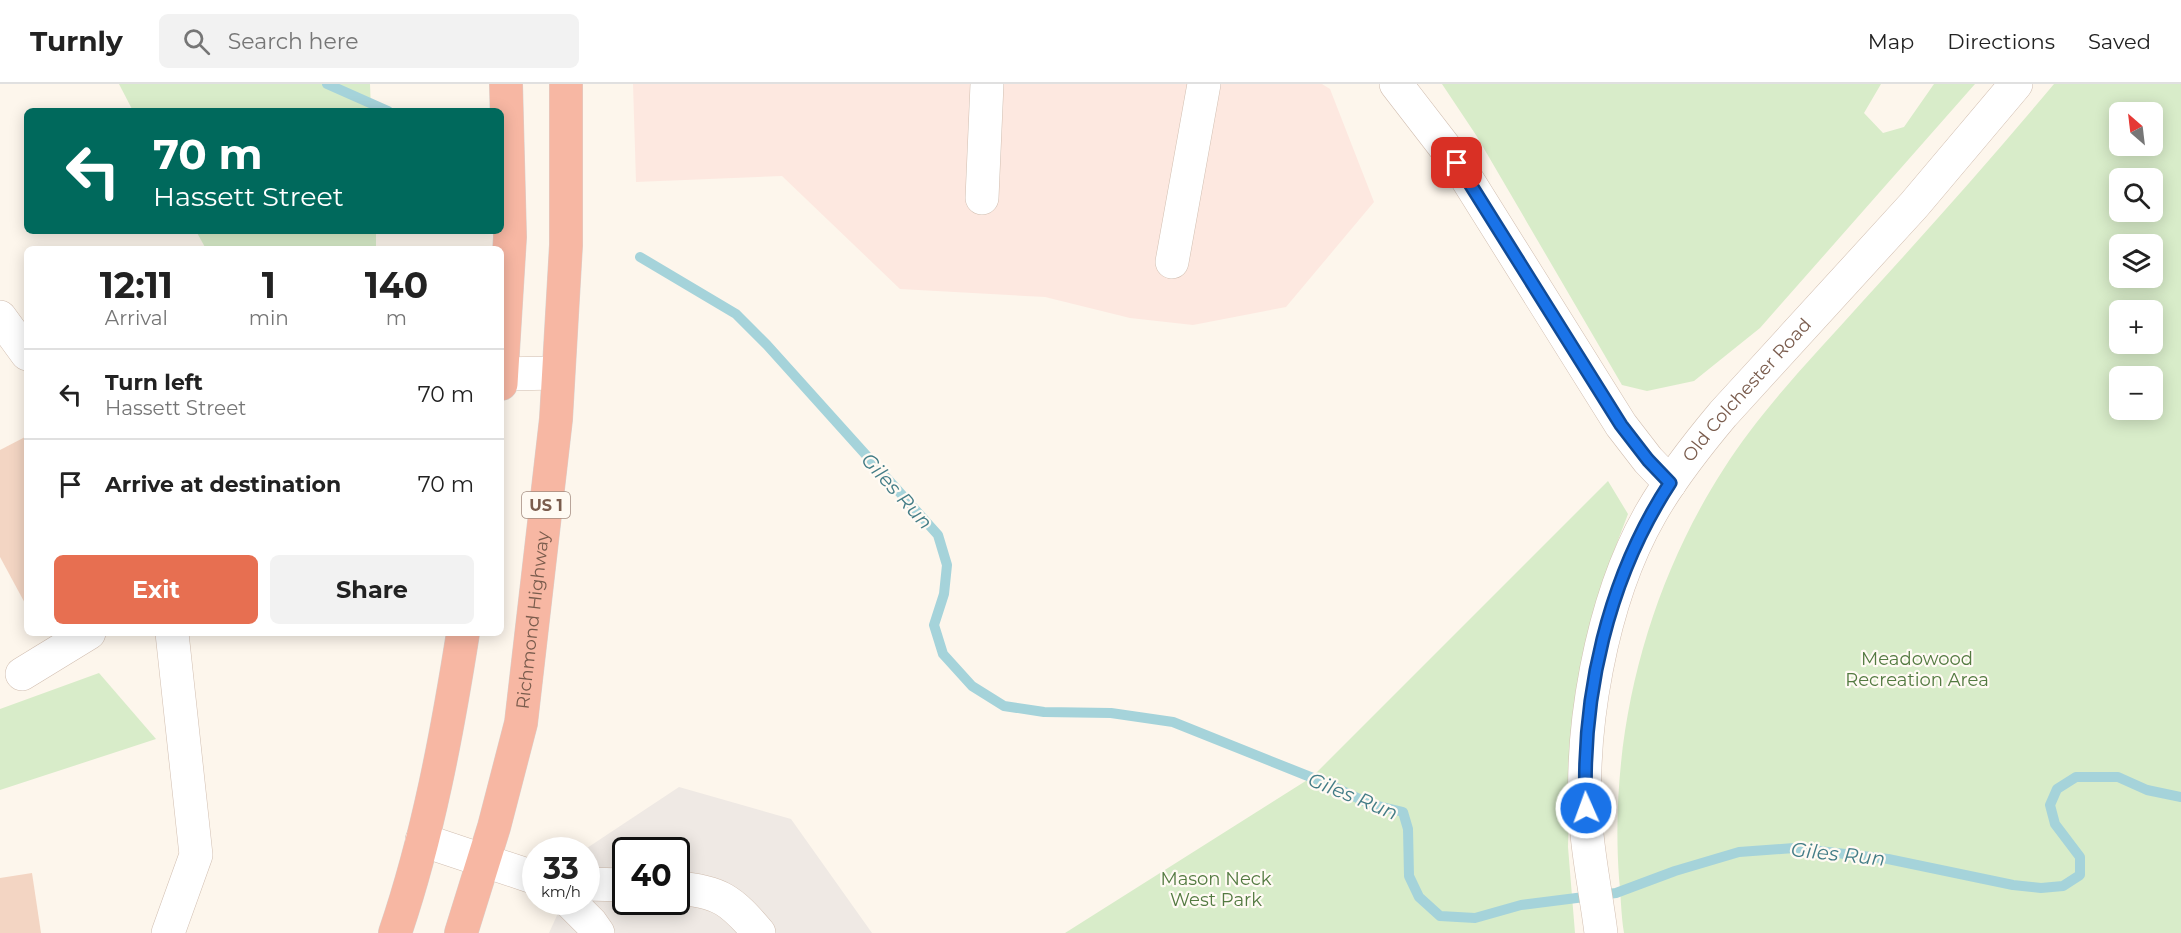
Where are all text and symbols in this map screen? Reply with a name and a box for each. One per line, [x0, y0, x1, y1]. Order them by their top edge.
search box [159, 14, 579, 68]
text: Turnly [30, 24, 123, 58]
icon: search [180, 25, 213, 58]
text: Search here [228, 28, 359, 55]
text: Map [1868, 29, 1914, 54]
text: Directions [1947, 29, 2055, 54]
text: Saved [2088, 29, 2151, 54]
north arrow [2109, 102, 2163, 156]
map controls [2109, 102, 2163, 420]
text: 70 m [153, 128, 263, 180]
icon: left [54, 132, 132, 210]
pin [1431, 137, 1482, 188]
icon: arrive [1440, 146, 1473, 179]
button: search [2109, 168, 2163, 222]
text: Hassett Street [153, 180, 344, 213]
button: layers [2109, 234, 2163, 288]
text: 12:11 [100, 263, 173, 307]
text: 1 [262, 263, 276, 307]
text: 140 [365, 263, 428, 307]
button: + [2109, 300, 2163, 354]
text: Arrival [105, 306, 168, 330]
text: min [249, 306, 289, 330]
text: m [386, 306, 407, 330]
street label: Old Colchester Road [1678, 314, 1816, 466]
button: − [2109, 366, 2163, 420]
text: Turn left [105, 369, 203, 396]
icon: left [54, 378, 87, 411]
text: 70 m [418, 381, 474, 408]
text: Hassett Street [105, 396, 246, 420]
water label: Giles Run [856, 448, 938, 534]
icon: arrive [54, 468, 87, 501]
text: Arrive at destination [105, 471, 341, 498]
text: 70 m [418, 471, 474, 498]
road number: US 1 [522, 492, 570, 518]
street label: Richmond Highway [512, 530, 554, 710]
button: Exit [54, 555, 258, 624]
button: Share [270, 555, 474, 624]
park label: Meadowood Recreation Area [1845, 648, 1989, 691]
water label: Giles Run [1305, 767, 1401, 825]
position arrow [1554, 776, 1618, 840]
speed limit sign: 40 [612, 837, 690, 915]
water label: Giles Run [1790, 837, 1886, 871]
text: 33 [543, 850, 579, 887]
park label: Mason Neck West Park [1160, 868, 1272, 911]
text: km/h [541, 882, 581, 901]

